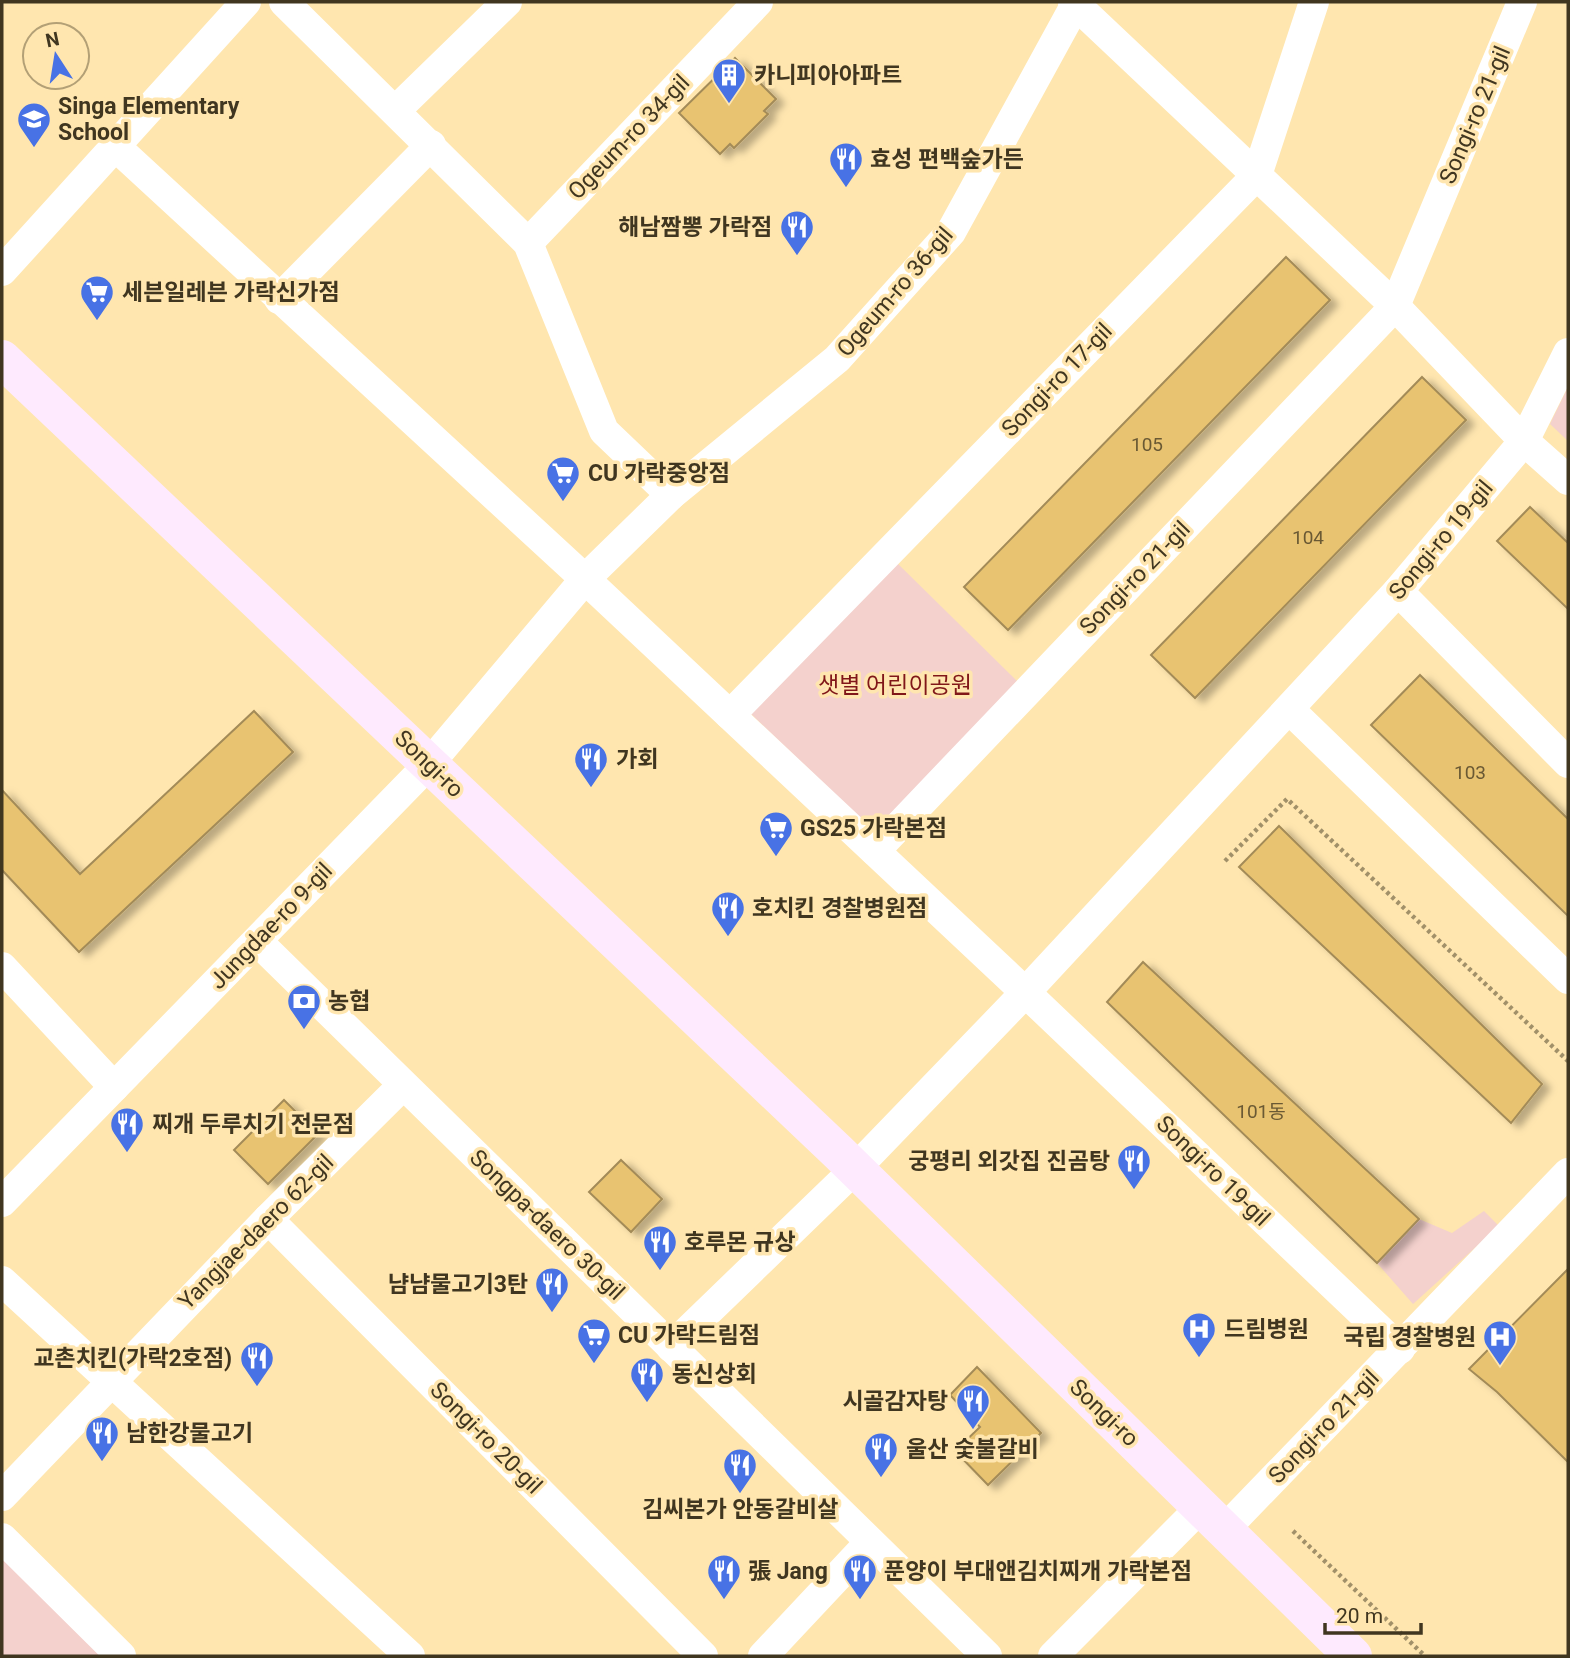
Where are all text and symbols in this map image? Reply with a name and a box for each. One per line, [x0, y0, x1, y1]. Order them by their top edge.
north arrow [21, 21, 91, 91]
text: N [44, 27, 62, 53]
street label: Songi-ro 21-gil [1434, 42, 1516, 188]
building icon: 카니피아아파트 [710, 56, 748, 105]
place label: 카니피아아파트 [754, 62, 902, 89]
street label: Ogeum-ro 34-gil [563, 69, 695, 205]
place label: Singa Elementary School [58, 93, 240, 146]
school or university icon: Singa Elementary School [15, 100, 53, 149]
restaurant icon: 효성 편백숲가든 [827, 140, 865, 189]
place label: 효성 편백숲가든 [870, 146, 1024, 173]
restaurant icon: 해남짬뽕 가락점 [778, 208, 816, 257]
place label: 해남짬뽕 가락점 [618, 214, 772, 241]
street label: Ogeum-ro 36-gil [831, 222, 959, 362]
supermarket icon: 세븐일레븐 가락신가점 [78, 273, 116, 322]
place label: 세븐일레븐 가락신가점 [122, 279, 339, 306]
street label: Songi-ro 17-gil [996, 318, 1118, 442]
house number: 105 [1131, 433, 1163, 456]
supermarket icon: CU 가락중앙점 [544, 454, 582, 503]
place label: CU 가락중앙점 [588, 460, 730, 487]
street label: Songi-ro 19-gil [1383, 475, 1499, 605]
street label: Songi-ro 21-gil [1074, 516, 1196, 640]
house number: 104 [1292, 526, 1324, 549]
park label: 샛별 어린이공원 [818, 672, 972, 699]
street label: Songi-ro [389, 725, 469, 803]
restaurant icon: 가회 [572, 740, 610, 789]
place label: 가회 [616, 746, 658, 773]
house number: 103 [1454, 761, 1486, 784]
supermarket icon: GS25 가락본점 [757, 809, 795, 858]
place label: GS25 가락본점 [800, 815, 947, 842]
street label: Jungdae-ro 9-gil [204, 857, 338, 995]
restaurant icon: 호치킨 경찰병원점 [709, 889, 747, 938]
place label: 호치킨 경찰병원점 [752, 895, 927, 922]
bank icon: 농협 [285, 982, 323, 1031]
place label: 농협 [328, 988, 370, 1015]
house number: 101동 [1236, 1100, 1286, 1123]
restaurant icon: 찌개 두루치기 전문점 [108, 1105, 146, 1154]
street label: Songi-ro 19-gil [1151, 1110, 1275, 1232]
place label: 찌개 두루치기 전문점 [152, 1111, 354, 1138]
restaurant icon: 궁평리 외갓집 진곰탕 [1115, 1142, 1153, 1191]
street label: Songpa-daero 30-gil [464, 1144, 630, 1306]
place label: 궁평리 외갓집 진곰탕 [908, 1148, 1110, 1175]
street label: Yangjae-daero 62-gil [173, 1149, 339, 1315]
restaurant icon: 호루몬 규상 [641, 1223, 679, 1272]
place label: 호루몬 규상 [684, 1229, 796, 1256]
restaurant icon: 냠냠물고기3탄 [533, 1265, 571, 1314]
place label: 냠냠물고기3탄 [388, 1271, 528, 1298]
hospital icon: 드림병원 [1180, 1310, 1218, 1359]
supermarket icon: CU 가락드림점 [575, 1316, 613, 1365]
place label: 드림병원 [1224, 1316, 1309, 1343]
hospital icon: 국립 경찰병원 [1481, 1318, 1519, 1367]
place label: CU 가락드림점 [618, 1322, 760, 1349]
place label: 국립 경찰병원 [1343, 1324, 1476, 1351]
restaurant icon: 교촌치킨(가락2호점) [238, 1339, 276, 1388]
place label: 교촌치킨(가락2호점) [33, 1345, 232, 1372]
restaurant icon: 동신상회 [628, 1355, 666, 1404]
place label: 동신상회 [672, 1361, 757, 1388]
street label: Songi-ro 21-gil [1263, 1365, 1385, 1489]
street label: Songi-ro [1064, 1374, 1144, 1452]
street label: Songi-ro 20-gil [424, 1376, 548, 1500]
restaurant icon: 시골감자탕 [954, 1382, 992, 1431]
place label: 시골감자탕 [842, 1388, 948, 1415]
restaurant icon: 남한강물고기 [83, 1414, 121, 1463]
place label: 남한강물고기 [126, 1420, 253, 1447]
restaurant icon: 울산 숯불갈비 [862, 1430, 900, 1479]
place label: 울산 숯불갈비 [906, 1436, 1039, 1463]
restaurant icon: 김씨본가 안동갈비살 [721, 1446, 759, 1495]
place label: 김씨본가 안동갈비살 [642, 1496, 838, 1523]
restaurant icon: 張 Jang [705, 1552, 743, 1601]
restaurant icon: 푼양이 부대앤김치찌개 가락본점 [841, 1552, 879, 1601]
place label: 張 Jang [748, 1558, 828, 1585]
place label: 푼양이 부대앤김치찌개 가락본점 [884, 1558, 1192, 1585]
scale bar [1325, 1592, 1421, 1636]
text: 20 m [1336, 1604, 1383, 1628]

